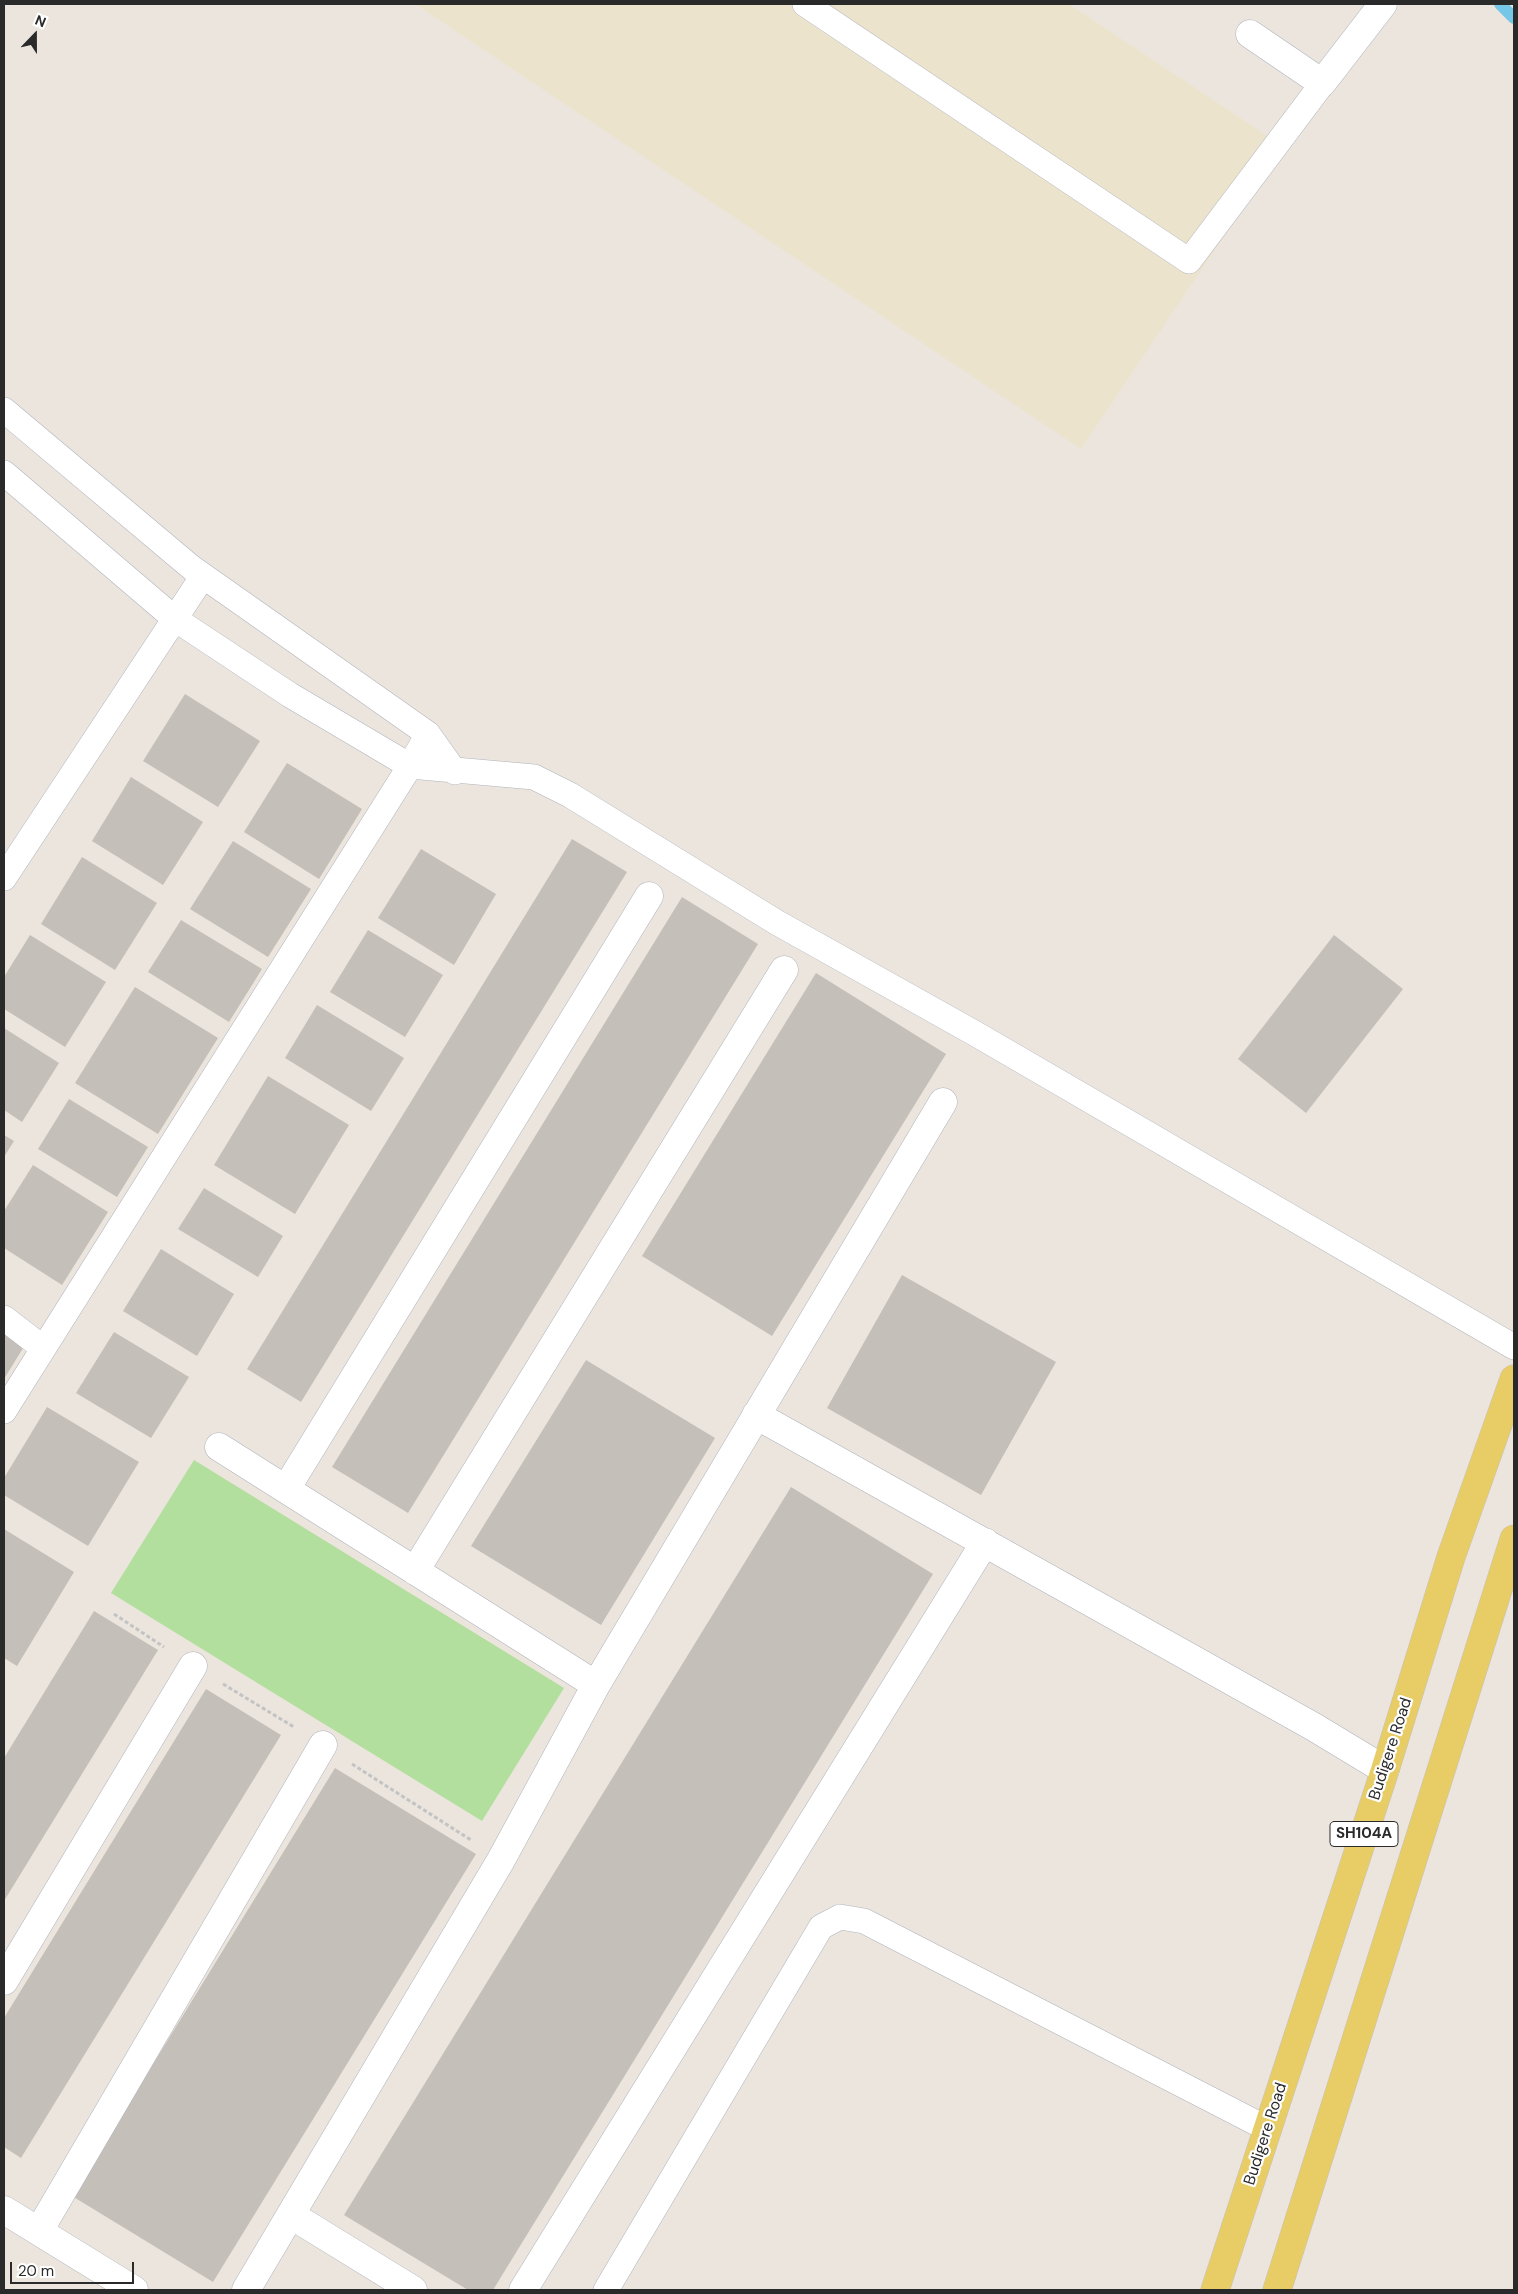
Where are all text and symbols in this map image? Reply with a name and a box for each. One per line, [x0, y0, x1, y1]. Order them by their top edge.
north arrow [10, 10, 60, 60]
text: N [33, 11, 49, 31]
street label: Budigere Road [1365, 1695, 1417, 1803]
road number: SH104A [1330, 1822, 1398, 1846]
street label: Budigere Road [1240, 2080, 1292, 2188]
scale bar [12, 2252, 136, 2284]
text: 20 m [18, 2261, 54, 2281]

